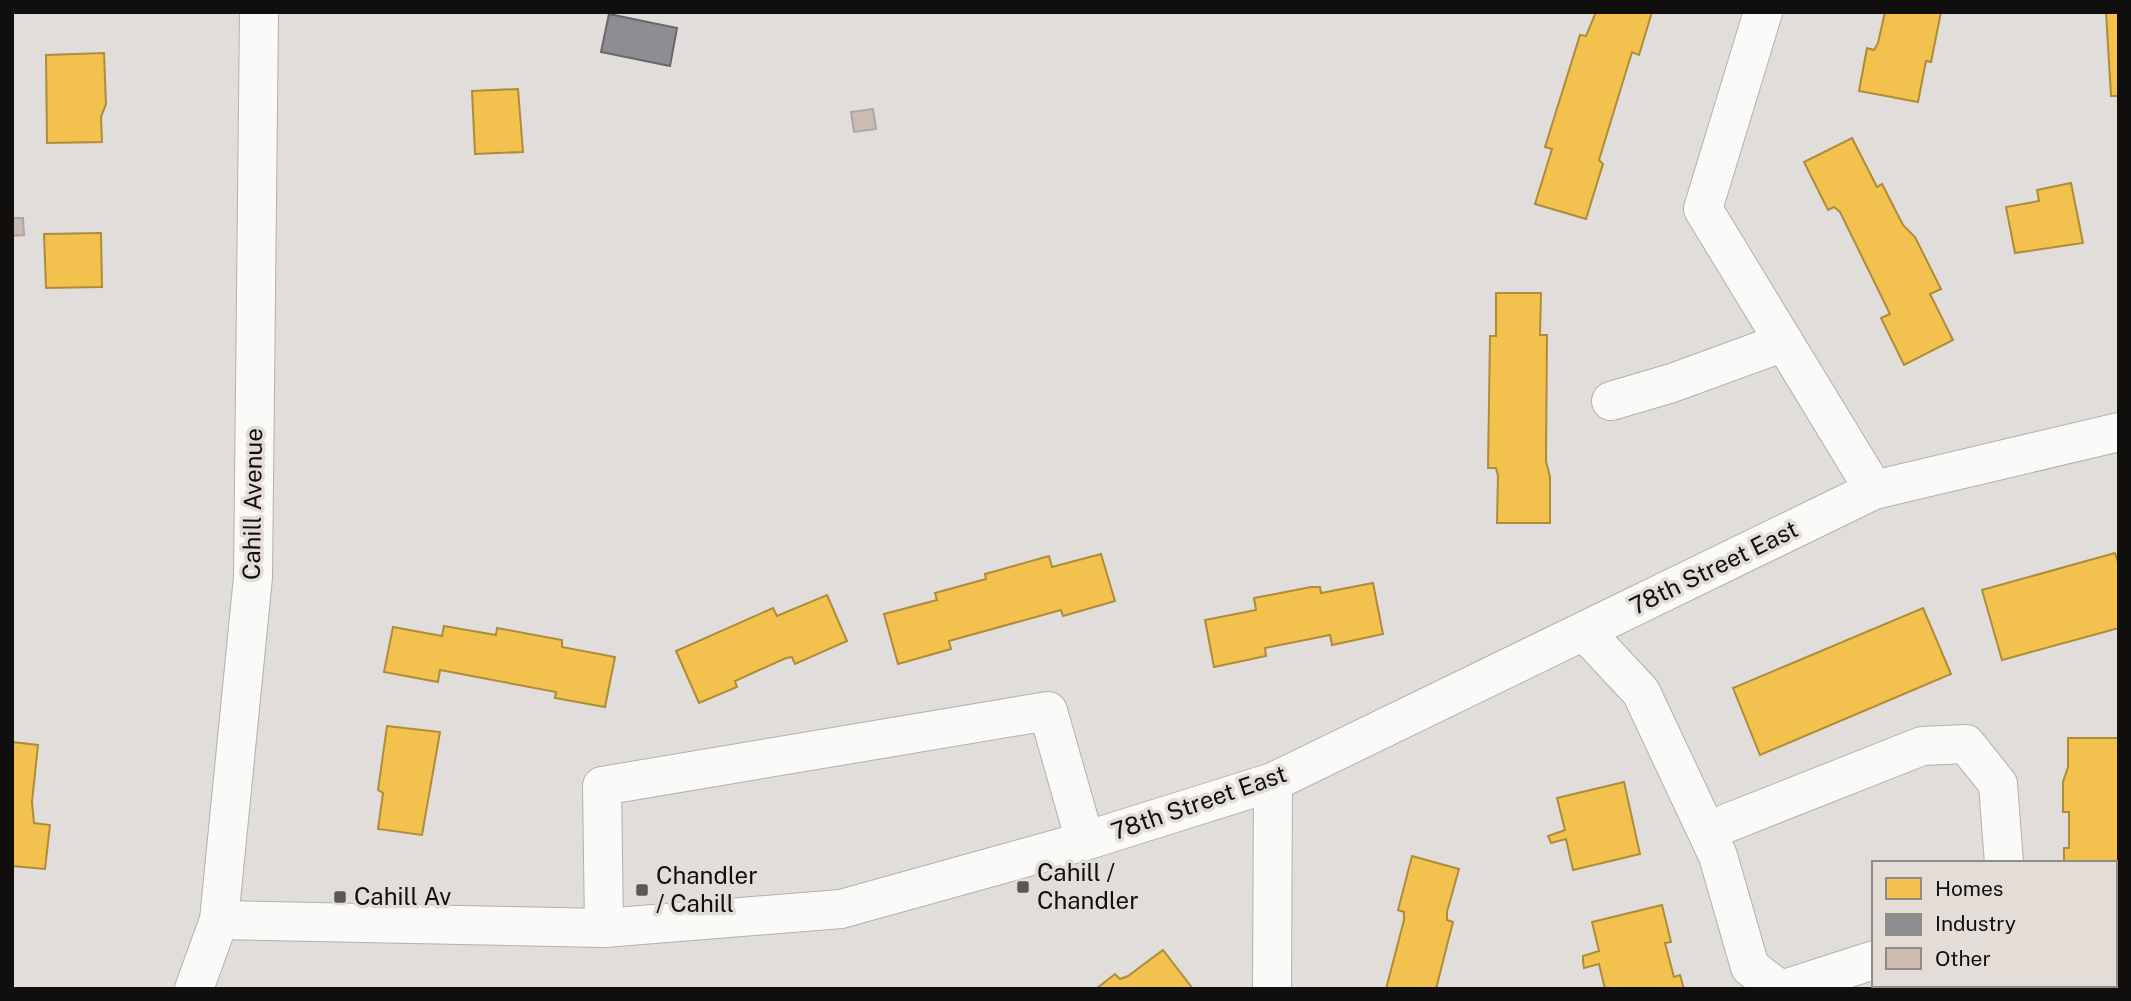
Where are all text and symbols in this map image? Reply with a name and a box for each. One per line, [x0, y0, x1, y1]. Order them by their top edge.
street label: Cahill Avenue [237, 428, 267, 580]
street label: 78th Street East [1625, 514, 1802, 620]
street label: 78th Street East [1107, 759, 1290, 845]
place label: Cahill / Chandler [1037, 858, 1139, 914]
place label: Chandler / Cahill [656, 861, 758, 917]
legend [1872, 861, 2117, 987]
text: Homes [1935, 876, 2003, 901]
marker: Cahill / Chandler [1015, 879, 1031, 895]
place label: Cahill Av [354, 882, 451, 910]
marker: Chandler / Cahill [634, 882, 650, 898]
marker: Cahill Av [332, 889, 348, 905]
text: Industry [1935, 911, 2016, 936]
text: Other [1935, 946, 1991, 971]

